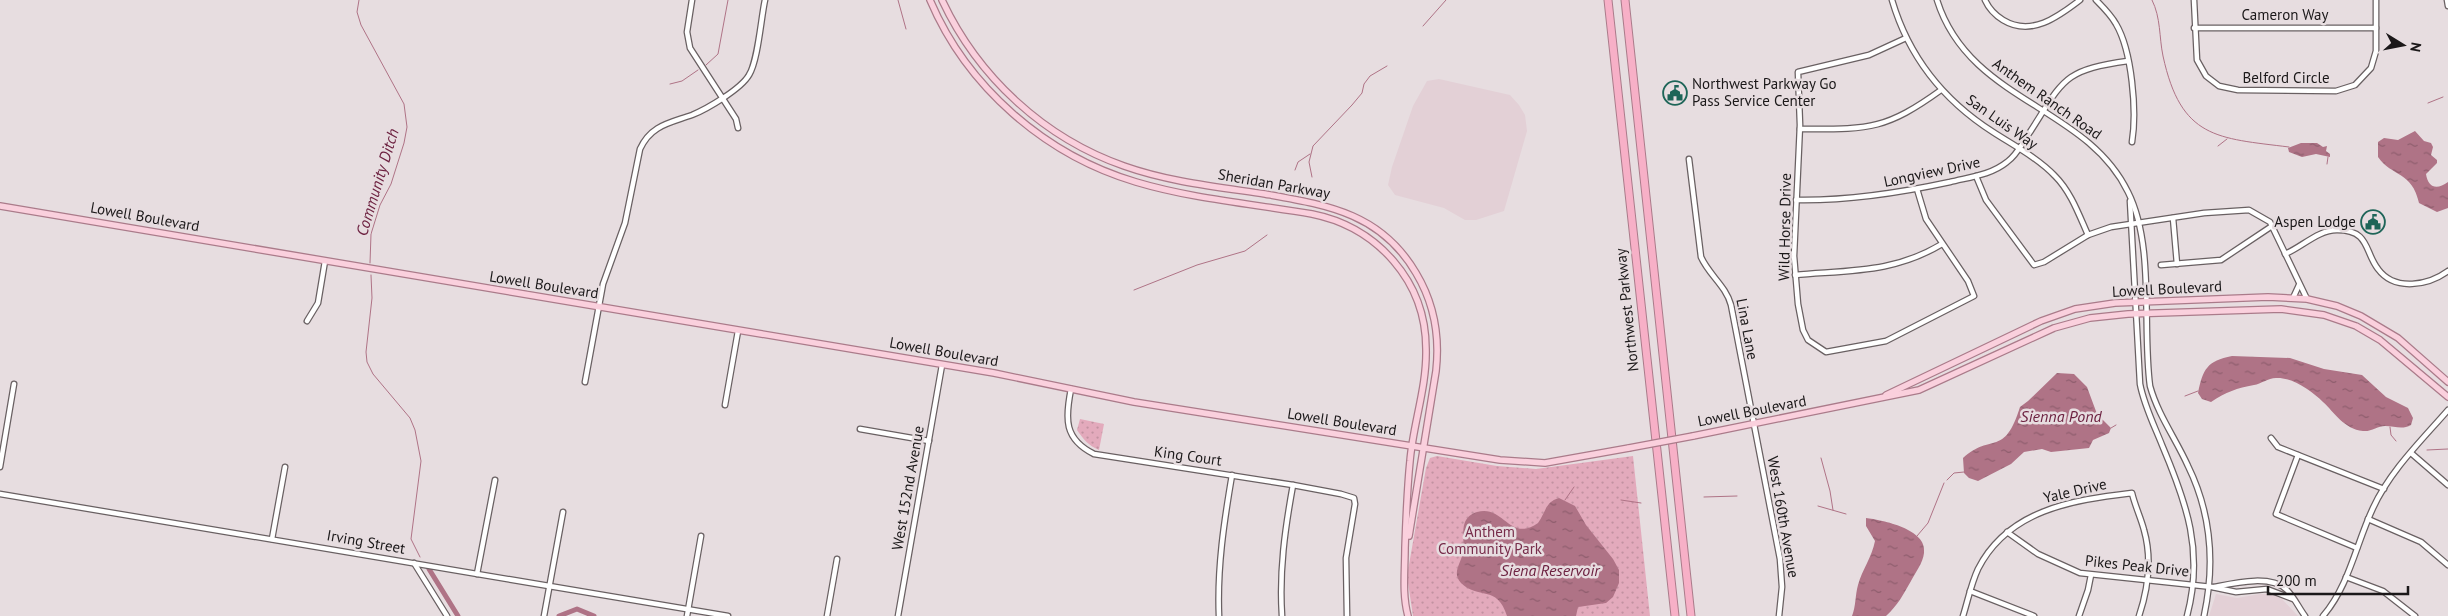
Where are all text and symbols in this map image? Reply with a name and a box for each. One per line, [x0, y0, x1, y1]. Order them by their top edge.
street label: Cameron Way [2242, 5, 2328, 24]
north arrow [2378, 20, 2428, 70]
text: N [2406, 41, 2425, 53]
street label: Anthem Ranch Road [1989, 54, 2106, 143]
street label: Belford Circle [2242, 68, 2330, 87]
place label: Northwest Parkway Go Pass Service Center [1692, 74, 1837, 110]
public building icon: Northwest Parkway Go Pass Service Center [1662, 80, 1688, 106]
street label: San Luis Way [1963, 90, 2042, 153]
water label: Community Ditch [351, 126, 403, 238]
street label: Longview Drive [1882, 152, 1982, 191]
street label: Sheridan Parkway [1216, 164, 1332, 203]
street label: Wild Horse Drive [1774, 173, 1795, 281]
street label: Lowell Boulevard [89, 198, 201, 235]
public building icon: Aspen Lodge [2360, 209, 2386, 235]
place label: Aspen Lodge [2274, 212, 2356, 231]
street label: Northwest Parkway [1611, 247, 1642, 373]
street label: Lowell Boulevard [488, 266, 600, 303]
street label: Lowell Boulevard [2111, 276, 2223, 301]
street label: Lina Lane [1732, 297, 1763, 361]
street label: Lowell Boulevard [888, 333, 1000, 370]
street label: Lowell Boulevard [1696, 391, 1808, 430]
street label: Lowell Boulevard [1286, 403, 1398, 440]
water label: Sienna Pond [2020, 406, 2103, 426]
street label: West 152nd Avenue [887, 424, 928, 552]
street label: King Court [1153, 441, 1223, 470]
street label: West 160th Avenue [1763, 455, 1804, 579]
street label: Yale Drive [2041, 474, 2108, 507]
park label: Anthem Community Park [1438, 522, 1543, 558]
street label: Irving Street [325, 525, 407, 558]
street label: Pikes Peak Drive [2084, 551, 2190, 580]
water label: Siena Reservoir [1500, 560, 1601, 580]
scale bar [2268, 564, 2408, 596]
text: 200 m [2276, 571, 2317, 590]

